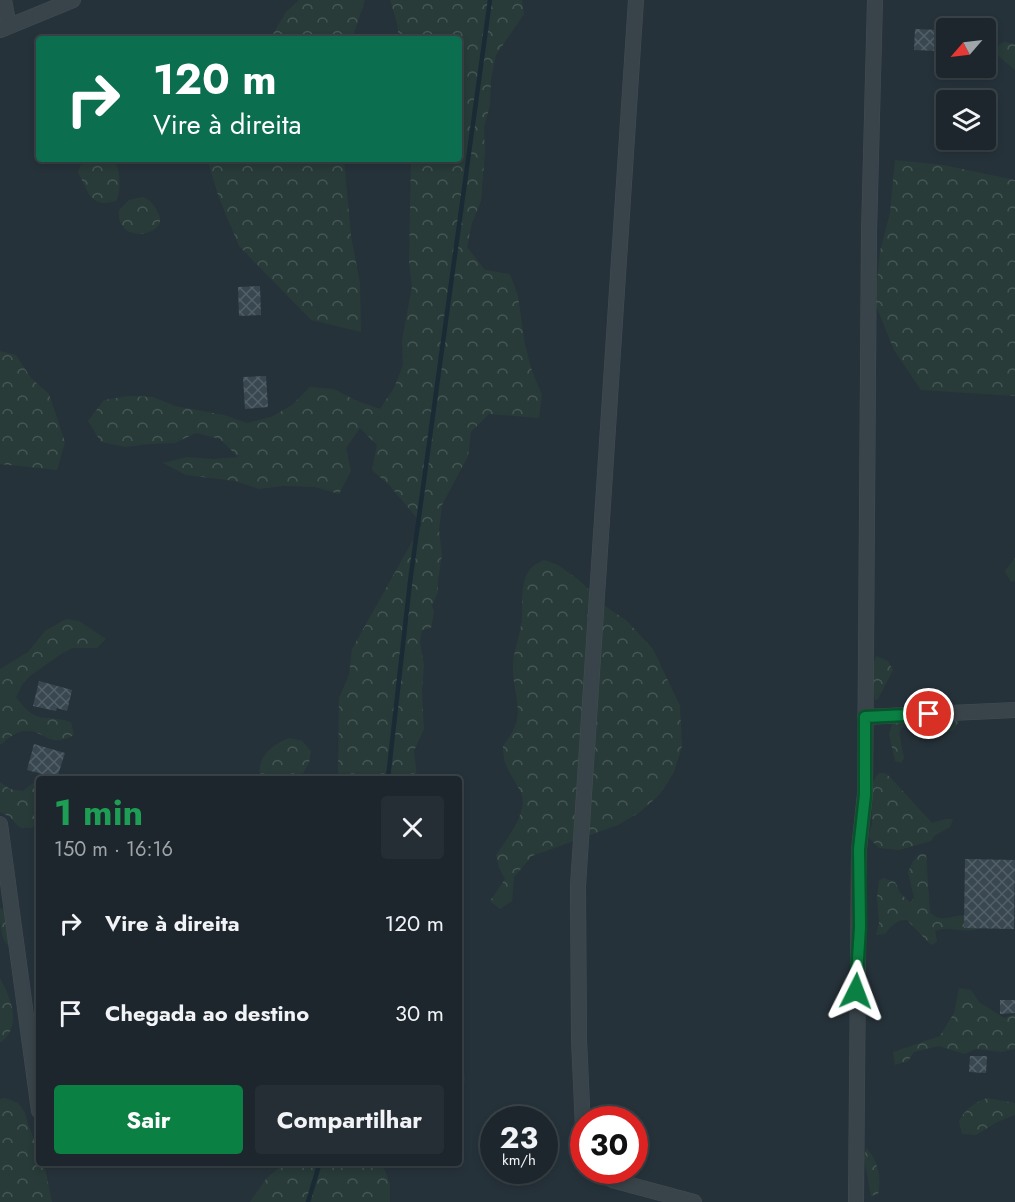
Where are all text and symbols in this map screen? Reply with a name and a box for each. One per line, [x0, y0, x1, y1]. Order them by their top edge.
north arrow [936, 18, 996, 78]
map controls [936, 18, 996, 150]
text: 120 m [153, 49, 277, 110]
icon: right [54, 60, 132, 138]
button: layers [936, 90, 996, 150]
text: Vire à direita [153, 105, 302, 144]
pin [903, 688, 954, 739]
icon: arrive [912, 697, 945, 730]
text: 1 min [54, 786, 143, 838]
button: close [381, 796, 444, 859]
text: 150 m · 16:16 [54, 835, 173, 864]
icon: right [54, 907, 87, 940]
text: Vire à direita [105, 907, 240, 939]
text: 120 m [385, 907, 444, 939]
position arrow [824, 959, 888, 1023]
icon: arrive [54, 997, 87, 1030]
text: Chegada ao destino [105, 997, 309, 1029]
text: 30 m [395, 997, 444, 1029]
button: Sair [54, 1085, 243, 1154]
button: Compartilhar [255, 1085, 444, 1154]
speed limit sign: 30 [570, 1106, 648, 1184]
text: 23 [500, 1116, 538, 1159]
text: km/h [502, 1149, 536, 1171]

